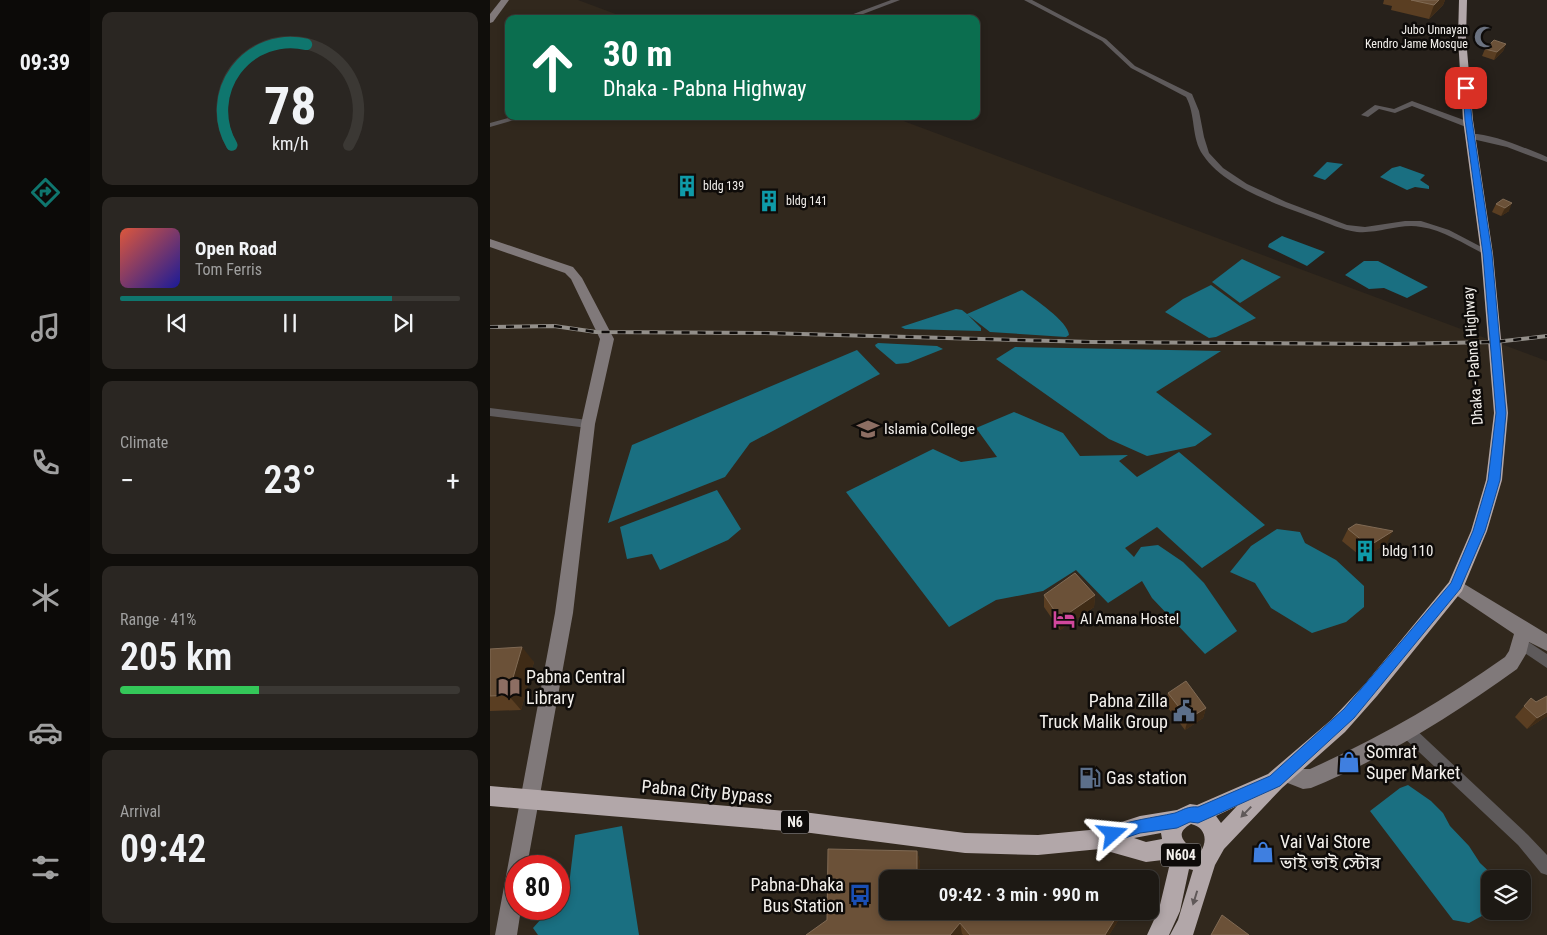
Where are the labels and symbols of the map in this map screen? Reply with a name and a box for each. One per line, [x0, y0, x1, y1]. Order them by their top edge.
place label: Jubo Unnayan Kendro Jame Mosque [1365, 23, 1468, 51]
mosque icon: Jubo Unnayan Kendro Jame Mosque [1472, 24, 1498, 50]
pin [1445, 67, 1487, 109]
building icon: bldg 139 [674, 173, 700, 199]
place label: bldg 139 [703, 179, 744, 193]
building icon: bldg 141 [756, 188, 782, 214]
place label: bldg 141 [786, 194, 827, 208]
street label: Dhaka - Pabna Highway [1459, 286, 1487, 426]
school or university icon: Islamia College [855, 416, 881, 442]
place label: Islamia College [884, 420, 975, 438]
building icon: bldg 110 [1352, 538, 1378, 564]
place label: bldg 110 [1382, 542, 1433, 560]
hotel icon: Al Amana Hostel [1051, 606, 1077, 632]
place label: Al Amana Hostel [1080, 610, 1179, 628]
place label: Pabna Central Library [526, 666, 625, 708]
library icon: Pabna Central Library [496, 674, 522, 700]
place label: Pabna Zilla Truck Malik Group [1039, 690, 1168, 732]
public building icon: Pabna Zilla Truck Malik Group [1171, 698, 1197, 724]
place label: Somrat Super Market [1366, 741, 1460, 783]
shop icon: Somrat Super Market [1336, 749, 1362, 775]
fuel station icon: Gas station [1077, 765, 1103, 791]
place label: Gas station [1106, 767, 1187, 788]
street label: Pabna City Bypass [641, 775, 773, 808]
one-way arrow [1240, 805, 1252, 817]
position arrow [1086, 807, 1138, 859]
road number: N6 [781, 810, 809, 834]
place label: Vai Vai Store ভাই ভাই স্টোর [1279, 831, 1381, 873]
shop icon: Vai Vai Store ভাই ভাই স্টোর [1250, 839, 1276, 865]
road number: N604 [1161, 844, 1201, 866]
speed limit sign: 80 [505, 855, 570, 920]
place label: Pabna-Dhaka Bus Station [750, 874, 844, 916]
bus stop icon: Pabna-Dhaka Bus Station [847, 882, 873, 908]
one-way arrow [1191, 890, 1198, 905]

